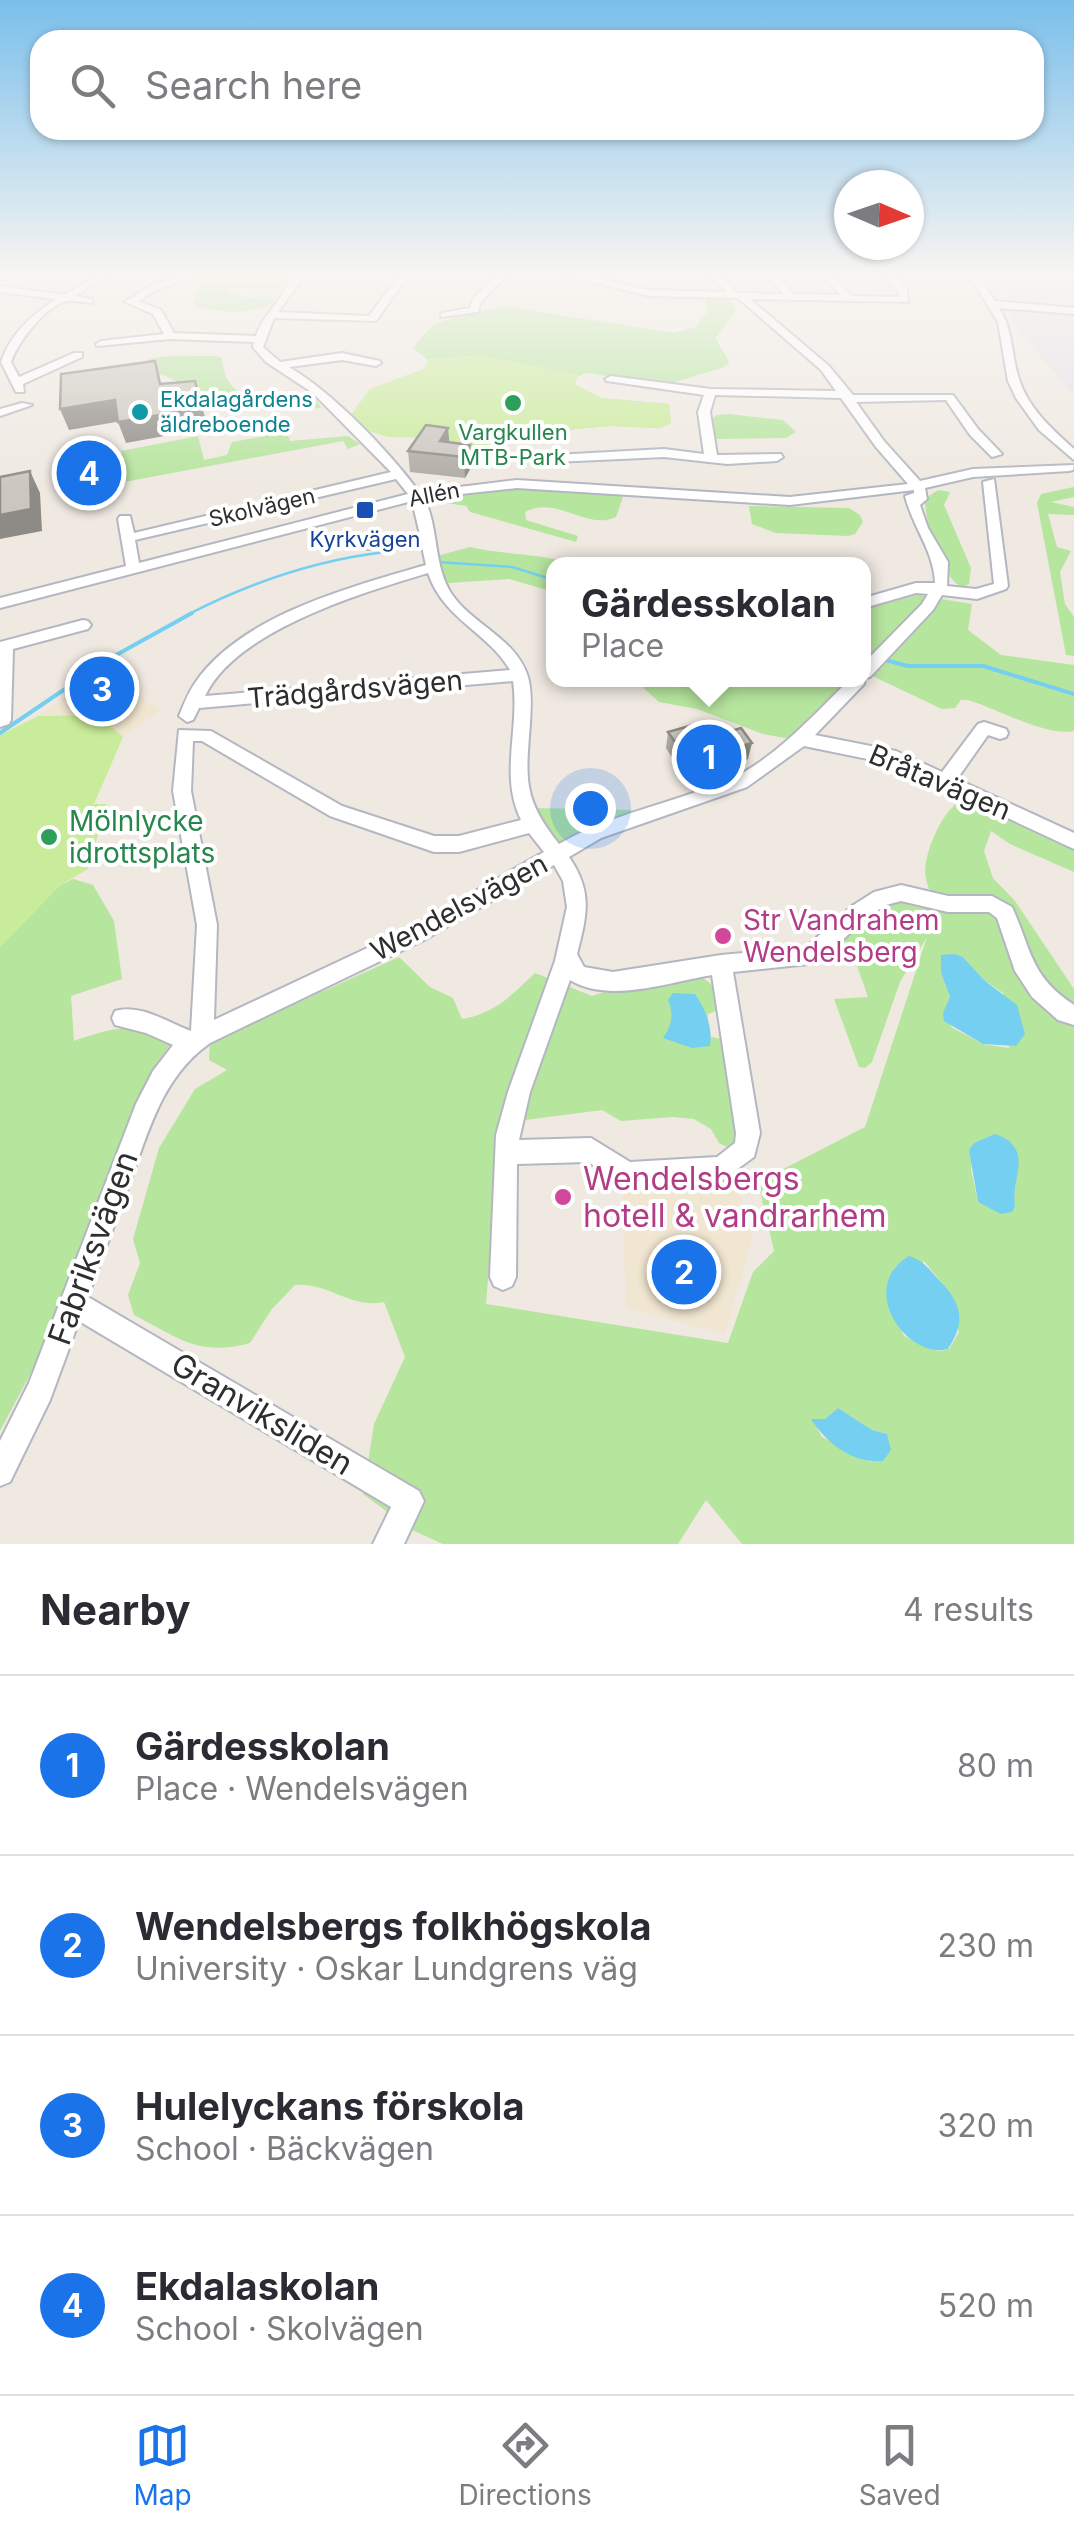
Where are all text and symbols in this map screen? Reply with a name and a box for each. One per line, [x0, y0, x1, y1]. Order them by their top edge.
search box [30, 30, 1044, 140]
icon: search [65, 58, 120, 113]
text: Search here [145, 62, 362, 108]
north arrow [834, 170, 924, 260]
place label: Ekdalagårdens äldreboende [160, 386, 313, 437]
marker: Vargkullen MTB-Park [502, 392, 524, 414]
marker: Ekdalagårdens äldreboende [129, 401, 151, 423]
place label: Vargkullen MTB-Park [458, 419, 568, 470]
pin: 4 [56, 436, 122, 510]
street label: Allén [406, 476, 462, 512]
street label: Skolvägen [206, 482, 318, 532]
marker: Kyrkvägen [354, 499, 376, 521]
place label: Kyrkvägen [310, 526, 420, 552]
popup [546, 557, 871, 687]
text: Gärdesskolan [581, 580, 836, 626]
text: Place [581, 626, 664, 665]
pin: 3 [70, 652, 134, 726]
street label: Trädgårdsvägen [246, 663, 464, 715]
pin: 1 [676, 720, 742, 794]
street label: Bråtavägen [864, 737, 1016, 827]
your location [565, 783, 616, 834]
place label: Mölnlycke idrottsplats [69, 804, 215, 870]
marker: Mölnlycke idrottsplats [38, 826, 60, 848]
street label: Wendelsvägen [365, 846, 553, 968]
place label: Str Vandrahem Wendelsberg [743, 903, 940, 969]
marker: Str Vandrahem Wendelsberg [712, 925, 734, 947]
street label: Fabriksvägen [39, 1146, 146, 1350]
place label: Wendelsbergs hotell & vandrarhem [583, 1159, 887, 1235]
marker: Wendelsbergs hotell & vandrarhem [552, 1186, 574, 1208]
pin: 2 [652, 1234, 716, 1310]
street label: Granviksliden [164, 1344, 360, 1483]
text: Nearby [40, 1584, 191, 1635]
text: 4 results [903, 1590, 1034, 1629]
text: Gärdesskolan [135, 1723, 390, 1769]
text: 1 [66, 1746, 79, 1785]
text: 80 m [957, 1746, 1034, 1785]
text: Place · Wendelsvägen [135, 1769, 469, 1808]
text: Wendelsbergs folkhögskola [135, 1903, 652, 1949]
text: 2 [62, 1926, 83, 1965]
text: 230 m [938, 1926, 1034, 1965]
text: University · Oskar Lundgrens väg [135, 1949, 638, 1988]
text: Hulelyckans förskola [135, 2083, 524, 2129]
text: 3 [62, 2106, 83, 2145]
text: 320 m [938, 2106, 1034, 2145]
text: School · Bäckvägen [135, 2129, 434, 2168]
text: Ekdalaskolan [135, 2263, 379, 2309]
text: 4 [62, 2286, 83, 2325]
text: 520 m [938, 2286, 1034, 2325]
text: School · Skolvägen [135, 2309, 424, 2348]
tab: Map [133, 2418, 192, 2512]
tab: Directions [458, 2418, 592, 2512]
tab: Saved [859, 2418, 941, 2512]

